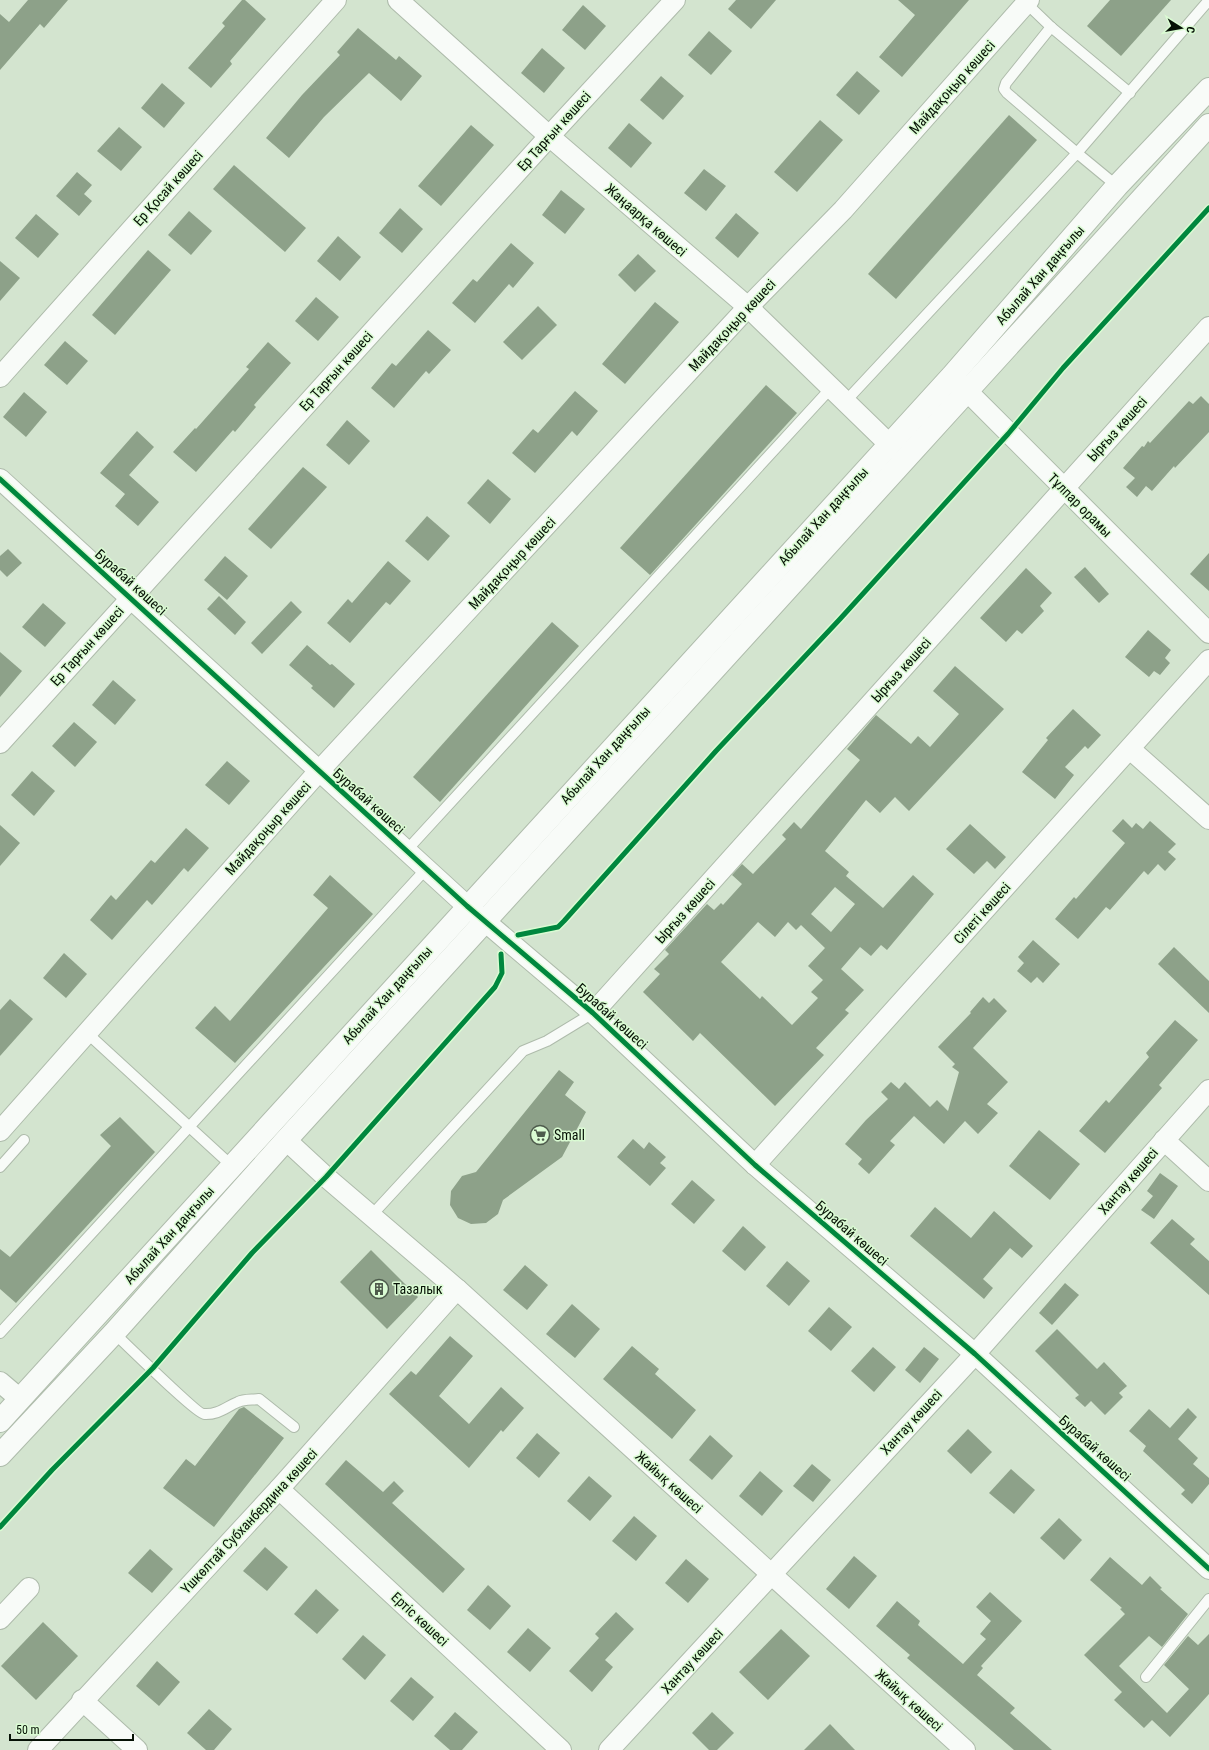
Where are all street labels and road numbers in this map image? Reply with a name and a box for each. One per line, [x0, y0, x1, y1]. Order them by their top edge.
street label: Майдақоңыр көшесі [906, 37, 998, 137]
street label: Ер Тарғын көшесі [514, 88, 594, 174]
street label: Ер Қосай көшесі [130, 147, 206, 229]
street label: Жаңаарқа көшесі [602, 180, 690, 260]
street label: Абылай Хан даңғылы [992, 222, 1088, 328]
street label: Майдақоңыр көшесі [685, 276, 779, 374]
street label: Ер Тарғын көшесі [296, 328, 376, 414]
street label: Ырғыз көшесі [1084, 393, 1150, 465]
street label: Абылай Хан даңғылы [775, 464, 871, 568]
street label: Тұлпар орамы [1045, 470, 1115, 540]
street label: Майдақоңыр көшесі [465, 514, 559, 612]
street label: Бурабай көшесі [92, 546, 170, 618]
street label: Ер Тарғын көшесі [47, 603, 127, 689]
street label: Ырғыз көшесі [868, 634, 934, 706]
street label: Абылай Хан даңғылы [557, 703, 653, 807]
street label: Бурабай көшесі [330, 765, 408, 837]
street label: Майдақоңыр көшесі [222, 778, 314, 878]
street label: Ырғыз көшесі [652, 875, 718, 947]
street label: Сілеті көшесі [950, 879, 1014, 947]
street label: Абылай Хан даңғылы [339, 943, 435, 1047]
street label: Бурабай көшесі [573, 980, 651, 1052]
street label: Хантау көшесі [1095, 1145, 1161, 1217]
street label: Абылай Хан даңғылы [121, 1183, 217, 1287]
street label: Бурабай көшесі [813, 1197, 891, 1269]
street label: Хантау көшесі [877, 1386, 945, 1458]
street label: Бурабай көшесі [1056, 1412, 1134, 1484]
street label: Үшкөлтай Субханбердина көшесі [178, 1445, 320, 1597]
street label: Жайық көшесі [632, 1448, 706, 1516]
street label: Ертіс көшесі [388, 1589, 452, 1649]
street label: Хантау көшесі [658, 1625, 726, 1697]
street label: Жайық көшесі [872, 1666, 946, 1734]

